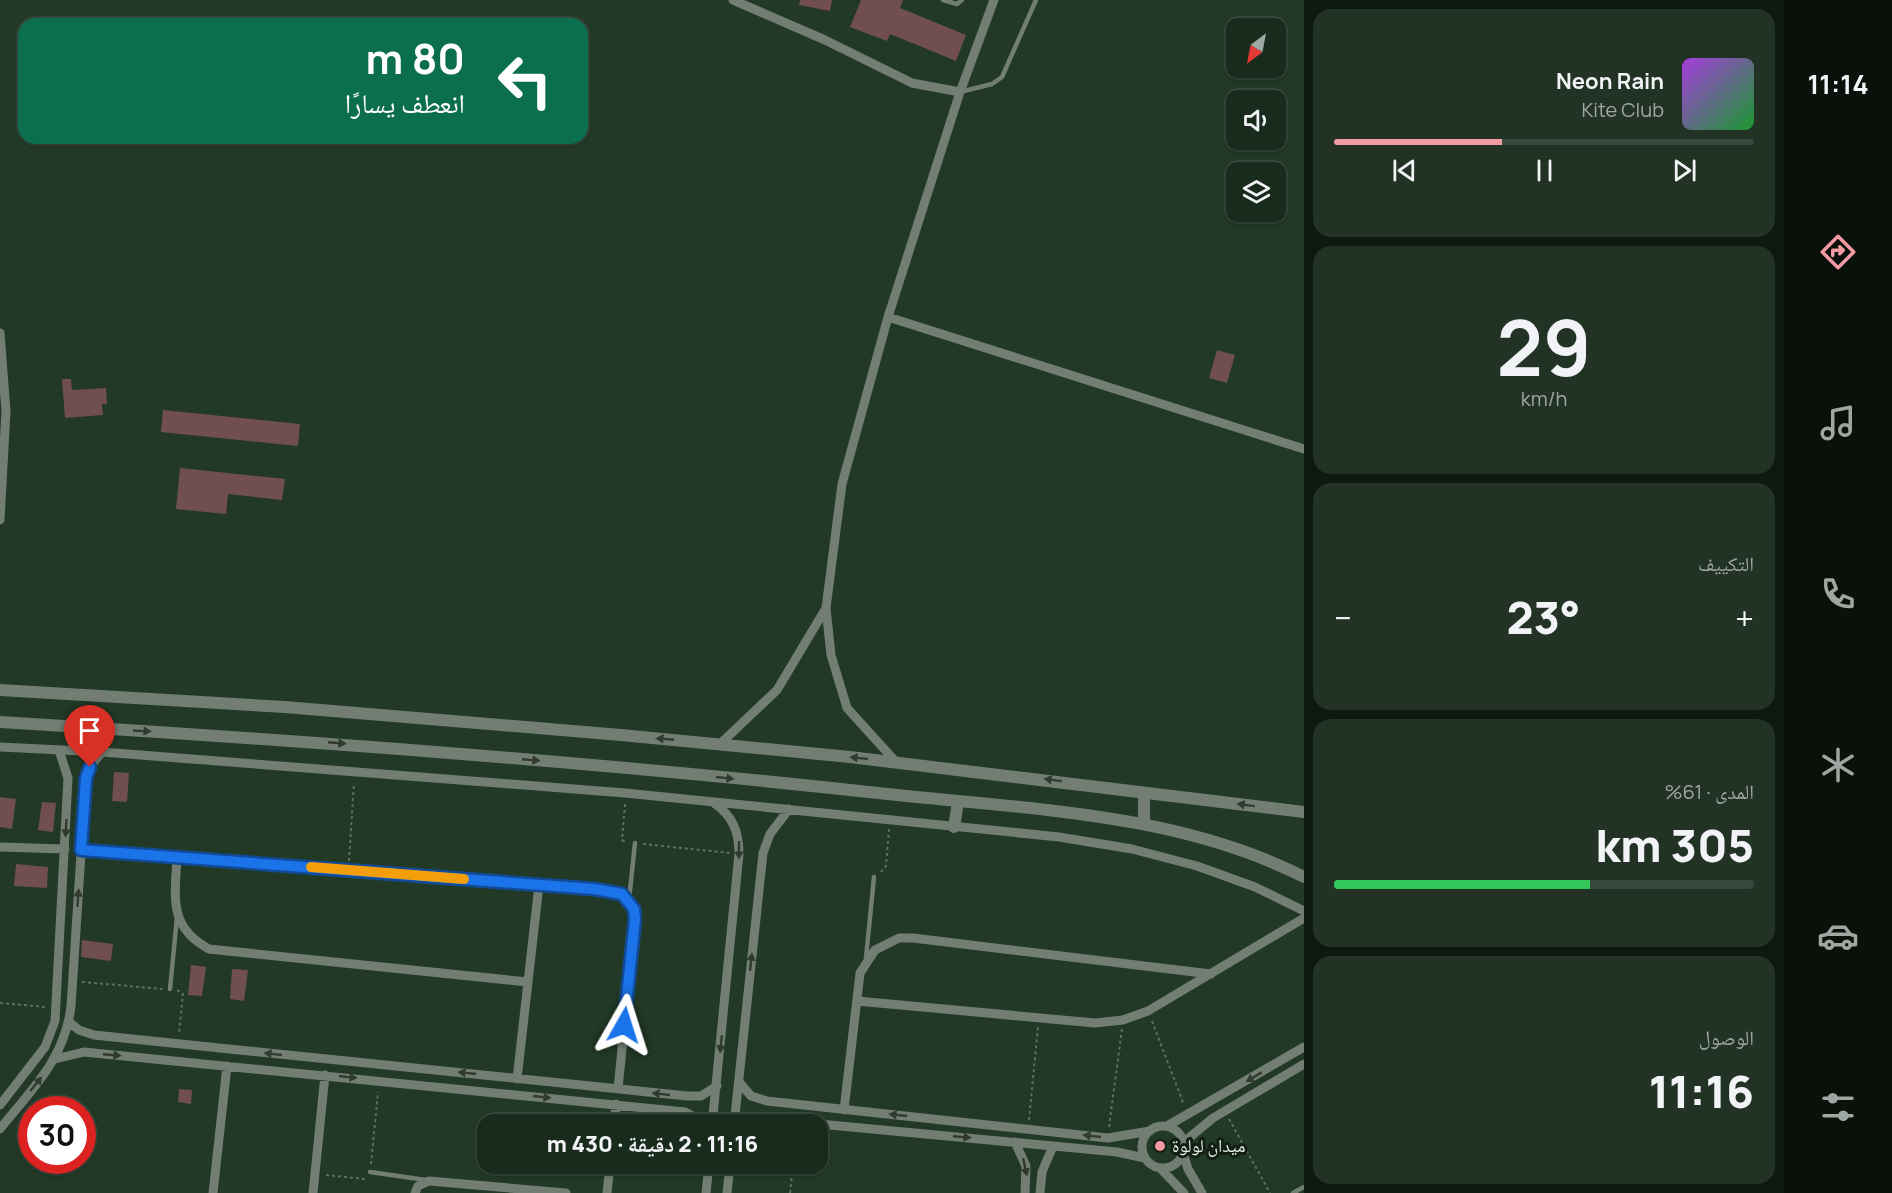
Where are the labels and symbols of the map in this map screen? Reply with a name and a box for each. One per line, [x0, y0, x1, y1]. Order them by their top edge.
north arrow [1226, 18, 1286, 78]
pin [64, 705, 115, 767]
one-way arrow [133, 726, 152, 735]
one-way arrow [655, 734, 674, 744]
one-way arrow [327, 739, 346, 748]
one-way arrow [849, 753, 868, 762]
one-way arrow [522, 755, 541, 764]
one-way arrow [716, 773, 735, 783]
one-way arrow [1043, 776, 1062, 785]
one-way arrow [1236, 801, 1255, 810]
one-way arrow [62, 818, 71, 837]
one-way arrow [734, 840, 744, 859]
one-way arrow [73, 889, 83, 908]
one-way arrow [746, 953, 756, 972]
position arrow [592, 993, 656, 1057]
one-way arrow [716, 1035, 726, 1054]
one-way arrow [264, 1049, 283, 1058]
one-way arrow [103, 1050, 122, 1060]
one-way arrow [458, 1069, 477, 1078]
one-way arrow [339, 1072, 358, 1082]
one-way arrow [1245, 1072, 1262, 1082]
one-way arrow [30, 1076, 42, 1091]
one-way arrow [652, 1089, 671, 1099]
one-way arrow [533, 1092, 552, 1102]
speed limit sign: 30 [18, 1096, 96, 1174]
one-way arrow [889, 1110, 908, 1120]
one-way arrow [1082, 1131, 1101, 1141]
one-way arrow [952, 1133, 971, 1142]
place label: ميدان لولوة [1172, 1133, 1245, 1157]
marker: ميدان لولوة [1153, 1139, 1167, 1153]
one-way arrow [1021, 1158, 1030, 1177]

